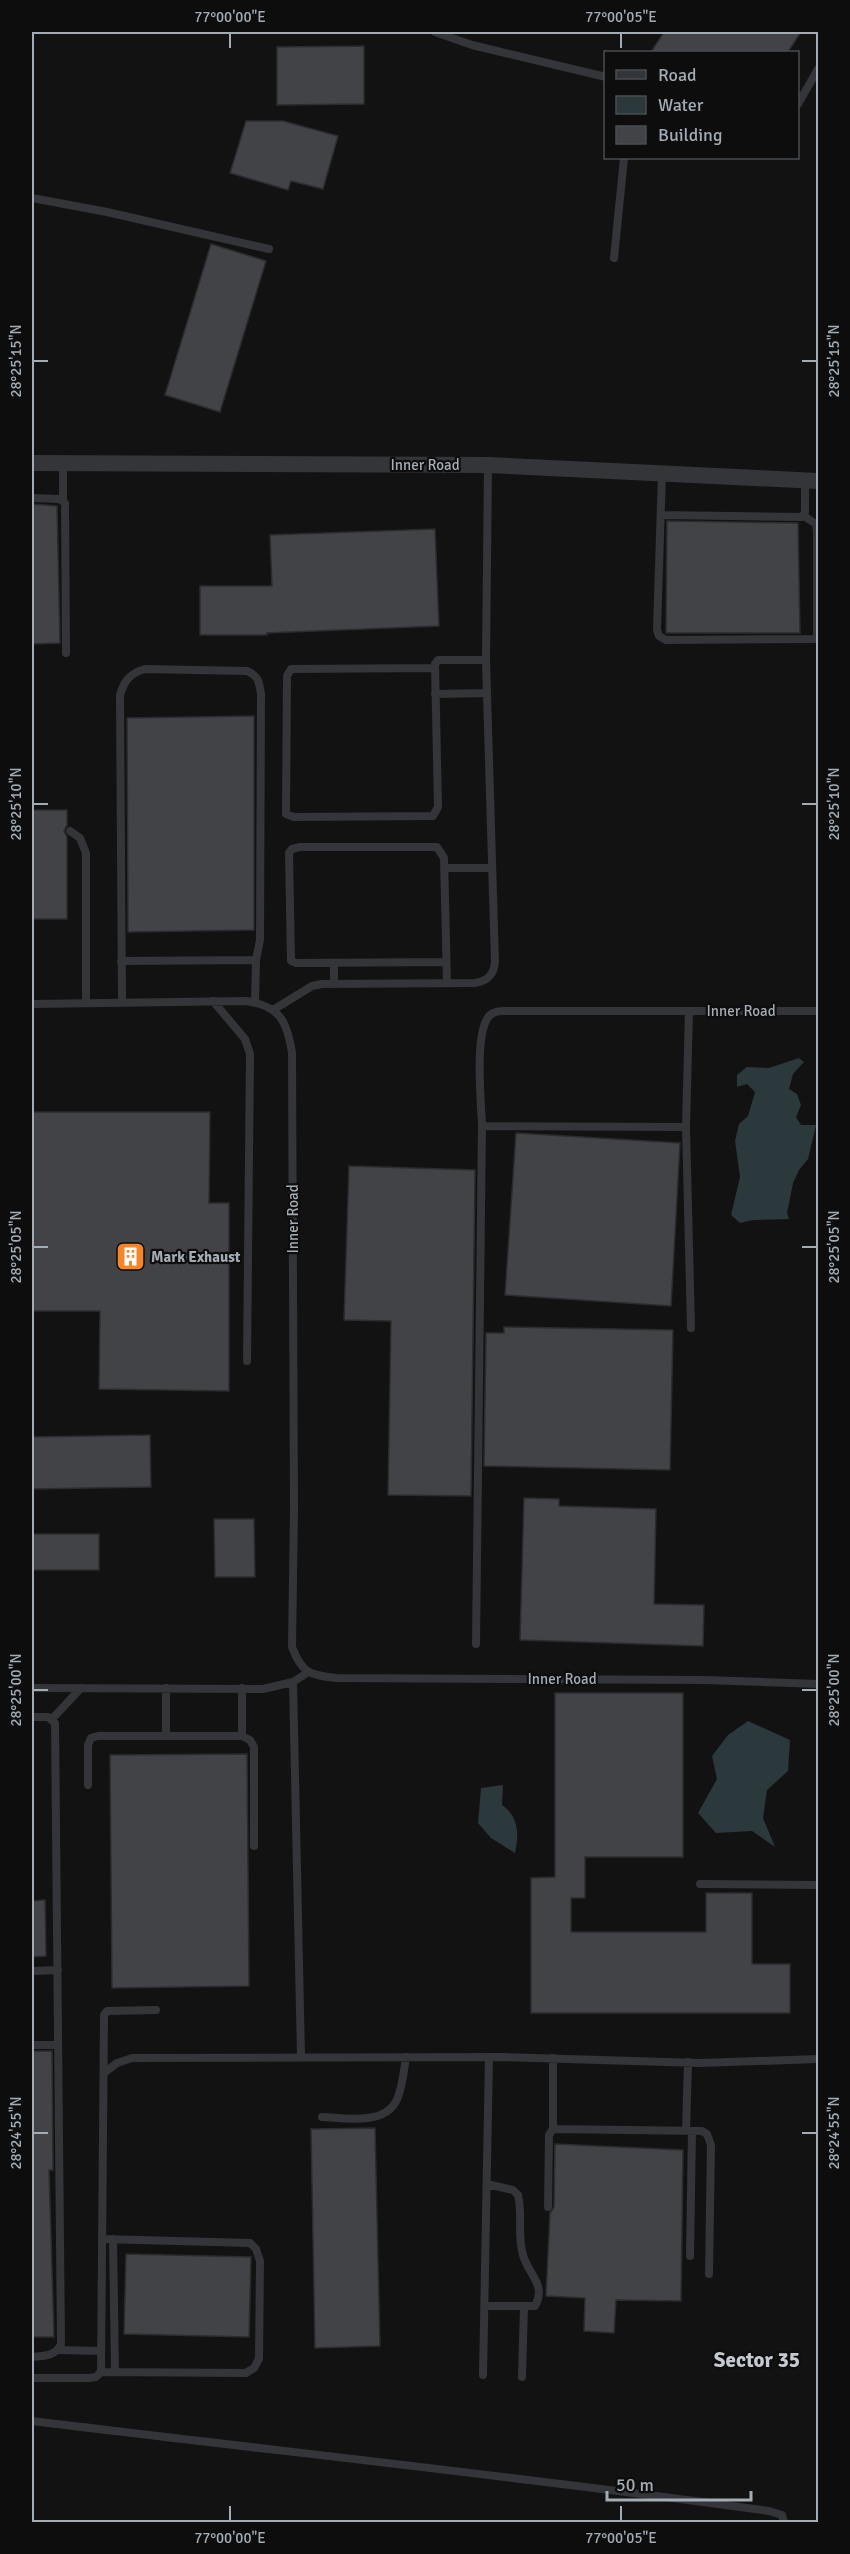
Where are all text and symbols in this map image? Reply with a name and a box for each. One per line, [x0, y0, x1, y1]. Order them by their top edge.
text: 77°00'00"E [194, 8, 266, 26]
text: 77°00'05"E [585, 8, 657, 26]
legend [604, 51, 799, 159]
text: Road [658, 64, 697, 86]
text: Water [658, 94, 704, 116]
text: Building [658, 124, 722, 146]
text: 28°25'15"N [7, 324, 25, 398]
text: 28°25'15"N [825, 324, 843, 398]
street label: Inner Road [390, 456, 460, 474]
text: 28°25'10"N [7, 767, 25, 841]
text: 28°25'10"N [825, 767, 843, 841]
street label: Inner Road [706, 1002, 776, 1020]
street label: Inner Road [284, 1184, 302, 1254]
text: 28°25'05"N [7, 1210, 25, 1284]
text: 28°25'05"N [825, 1210, 843, 1284]
building icon: Mark Exhaust [114, 1241, 146, 1273]
place label: Mark Exhaust [151, 1248, 241, 1266]
text: 28°25'00"N [7, 1653, 25, 1727]
text: 28°25'00"N [825, 1653, 843, 1727]
street label: Inner Road [527, 1670, 597, 1688]
text: 28°24'55"N [7, 2096, 25, 2170]
text: 28°24'55"N [825, 2096, 843, 2170]
district label: Sector 35 [714, 2347, 800, 2373]
scale bar [607, 2464, 751, 2502]
text: 50 m [616, 2474, 654, 2496]
text: 77°00'00"E [194, 2529, 266, 2547]
text: 77°00'05"E [585, 2529, 657, 2547]

